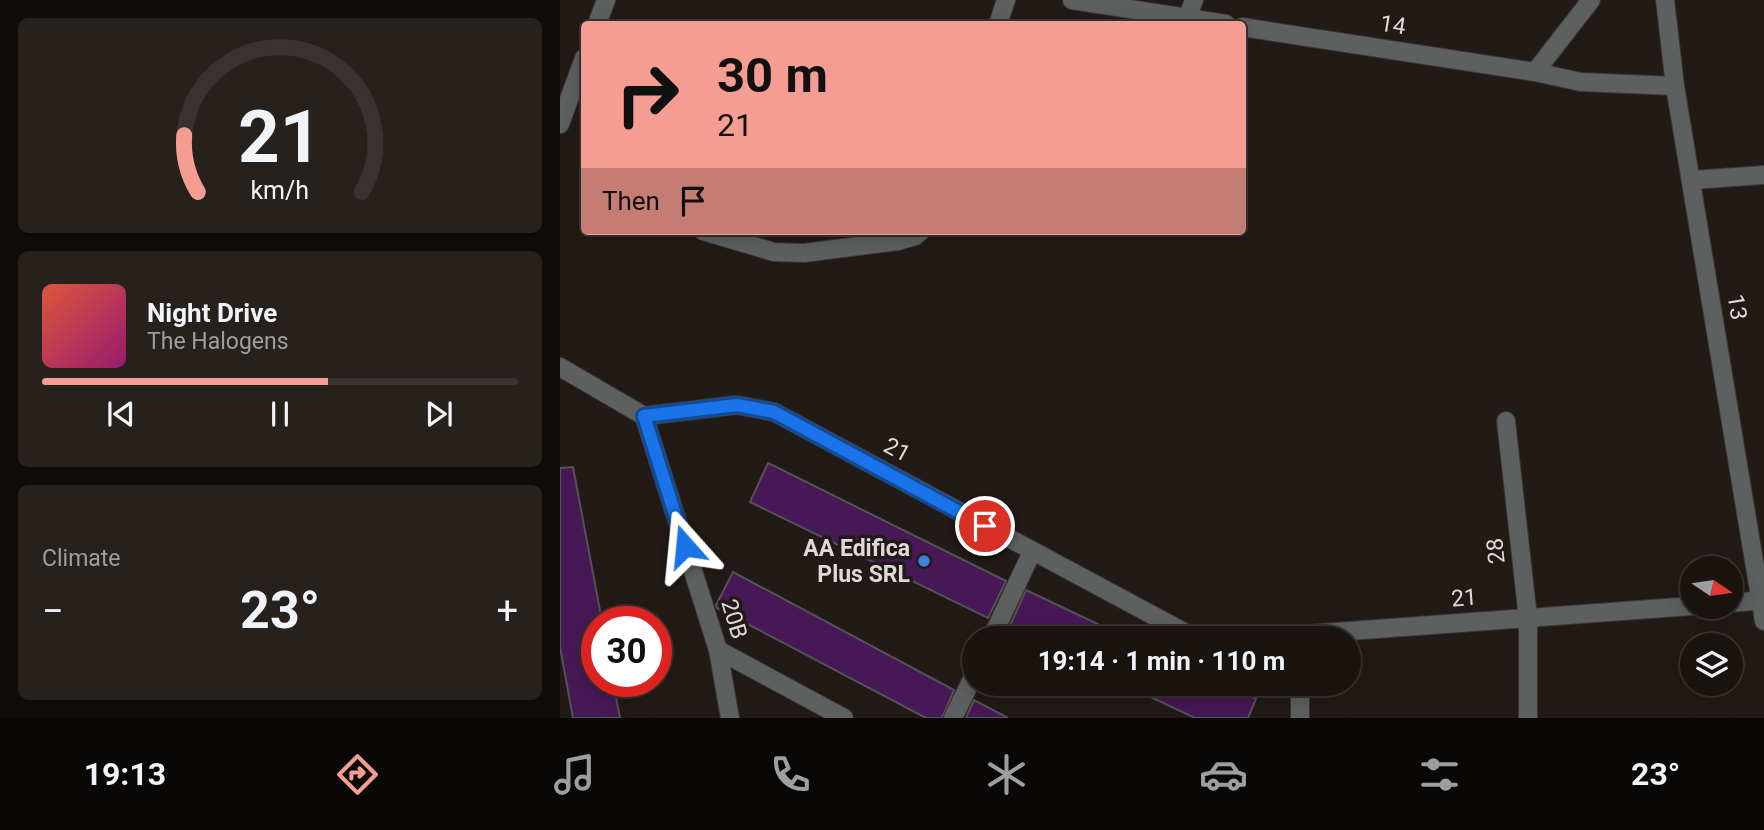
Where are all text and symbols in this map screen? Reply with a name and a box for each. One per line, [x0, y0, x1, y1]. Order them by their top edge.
street label: 14 [1378, 10, 1408, 40]
text: 30 m [717, 47, 828, 104]
icon: right [602, 49, 693, 140]
text: 21 [238, 94, 322, 180]
text: 21 [717, 106, 753, 144]
text: km/h [251, 175, 309, 204]
icon: arrive [674, 182, 712, 220]
text: Then [602, 186, 660, 216]
street label: 13 [1722, 292, 1752, 322]
text: Night Drive [147, 298, 277, 328]
text: The Halogens [147, 328, 289, 355]
icon: previous [102, 395, 140, 433]
icon: pause [261, 395, 299, 433]
icon: next [420, 395, 458, 433]
street label: 21 [879, 432, 915, 468]
pin [955, 496, 1015, 556]
icon: arrive [966, 507, 1004, 545]
position arrow [648, 509, 722, 583]
place label: AA Edifica Plus SRL [803, 535, 910, 588]
street label: 28 [1481, 537, 1511, 565]
text: Climate [42, 545, 121, 572]
marker: AA Edifica Plus SRL [916, 553, 932, 569]
north arrow [1680, 556, 1743, 620]
map controls [1680, 556, 1743, 696]
text: 23° [240, 580, 320, 641]
street label: 21 [1450, 584, 1478, 612]
text: − [42, 589, 64, 633]
text: + [496, 589, 518, 633]
street label: 20B [715, 596, 753, 642]
speed limit sign: 30 [581, 606, 672, 697]
button: layers [1680, 633, 1743, 696]
text: 19:14 · 1 min · 110 m [1038, 646, 1285, 676]
icon: directions [333, 750, 382, 799]
icon: music [550, 750, 599, 799]
icon: phone [766, 750, 815, 799]
icon: climate [982, 750, 1031, 799]
icon: car [1199, 750, 1248, 799]
icon: filters [1415, 750, 1464, 799]
text: 19:13 [84, 755, 166, 793]
text: 23° [1631, 755, 1680, 793]

